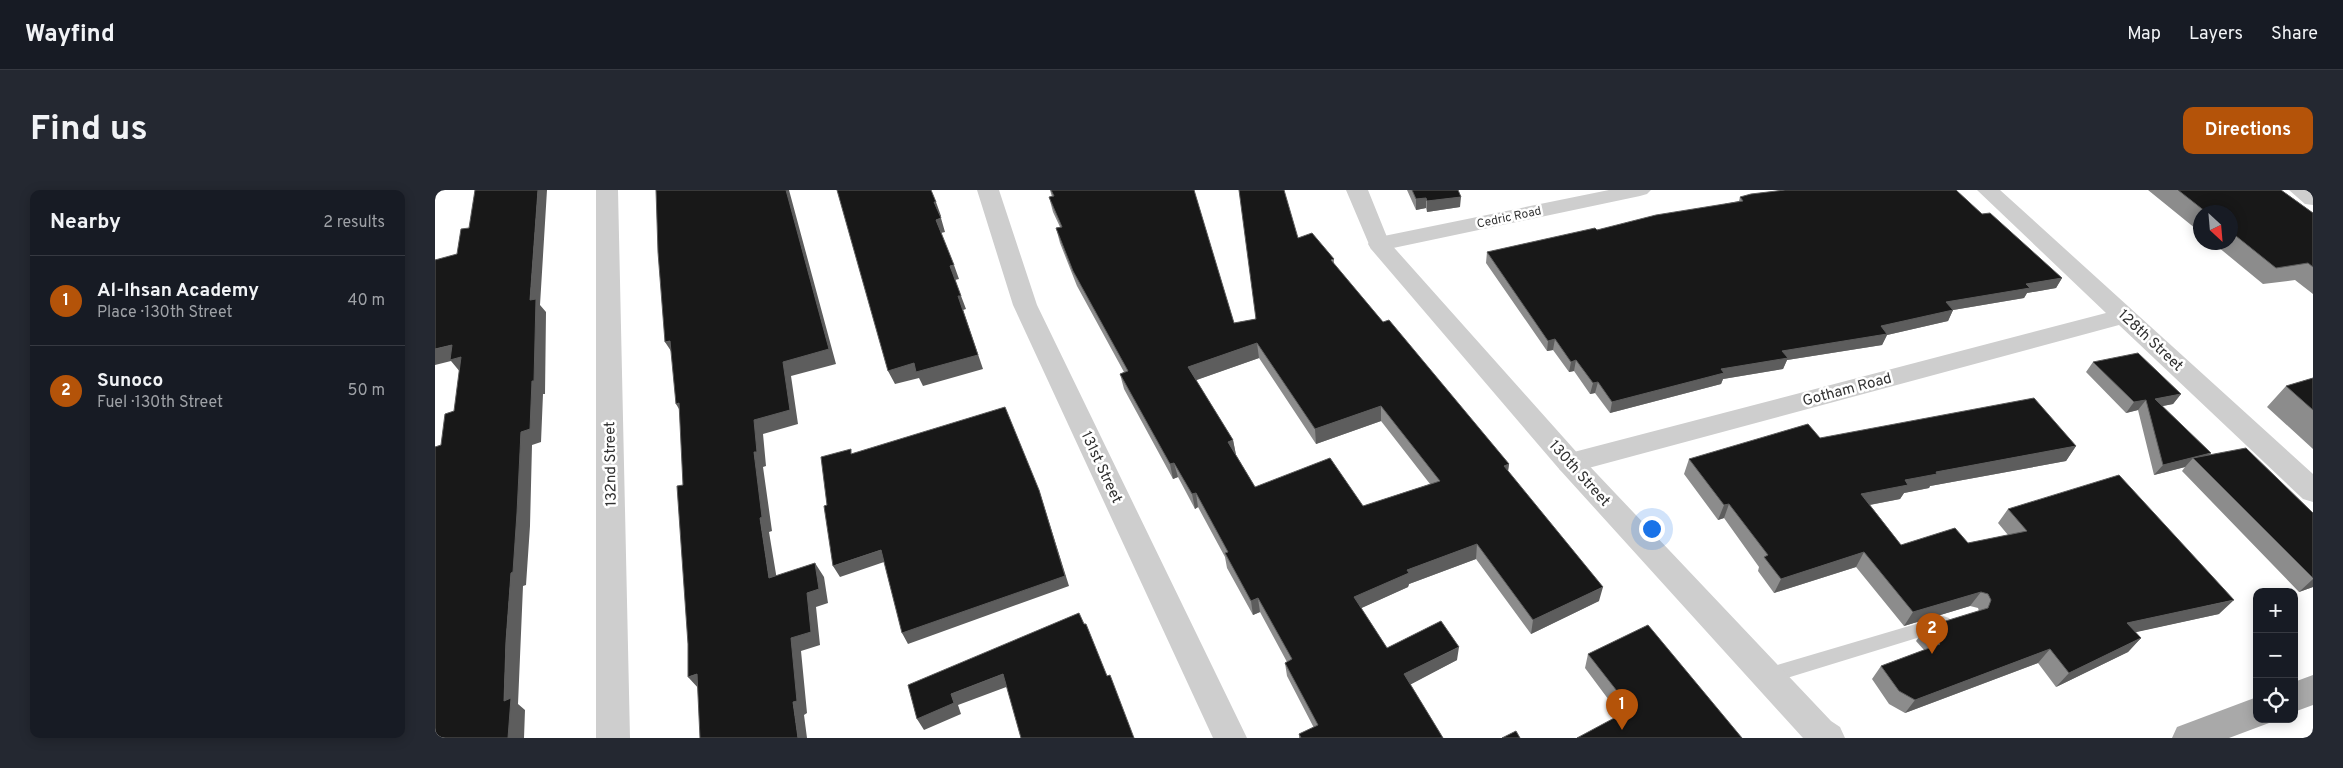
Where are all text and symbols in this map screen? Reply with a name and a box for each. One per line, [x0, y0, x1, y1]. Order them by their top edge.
text: Wayfind [25, 20, 115, 50]
text: Map [2127, 23, 2161, 46]
text: Layers [2189, 23, 2243, 46]
text: Share [2271, 23, 2318, 46]
button: Directions [2183, 107, 2313, 154]
text: Find us [30, 108, 148, 152]
street label: Cedric Road [1476, 203, 1543, 233]
north arrow [2193, 205, 2238, 250]
text: Nearby [50, 209, 121, 236]
text: 2 results [323, 213, 385, 233]
text: Al-Ihsan Academy [97, 279, 259, 303]
text: 1 [63, 291, 69, 311]
text: 40 m [347, 291, 385, 311]
text: Place · 130th Street [97, 303, 232, 323]
street label: 128th Street [2113, 306, 2187, 376]
text: Sunoco [97, 369, 163, 393]
street label: Gotham Road [1801, 369, 1894, 411]
text: 2 [61, 381, 71, 401]
text: 50 m [348, 381, 385, 401]
text: Fuel · 130th Street [97, 393, 223, 413]
street label: 132nd Street [601, 421, 622, 507]
street label: 131st Street [1076, 429, 1126, 507]
street label: 130th Street [1544, 437, 1614, 511]
your location [1639, 516, 1665, 542]
map controls [2253, 588, 2298, 723]
button: + [2253, 588, 2298, 633]
pin: 2 [1916, 613, 1948, 654]
button: − [2253, 633, 2298, 678]
button: locate [2253, 678, 2298, 723]
pin: 1 [1606, 689, 1638, 730]

